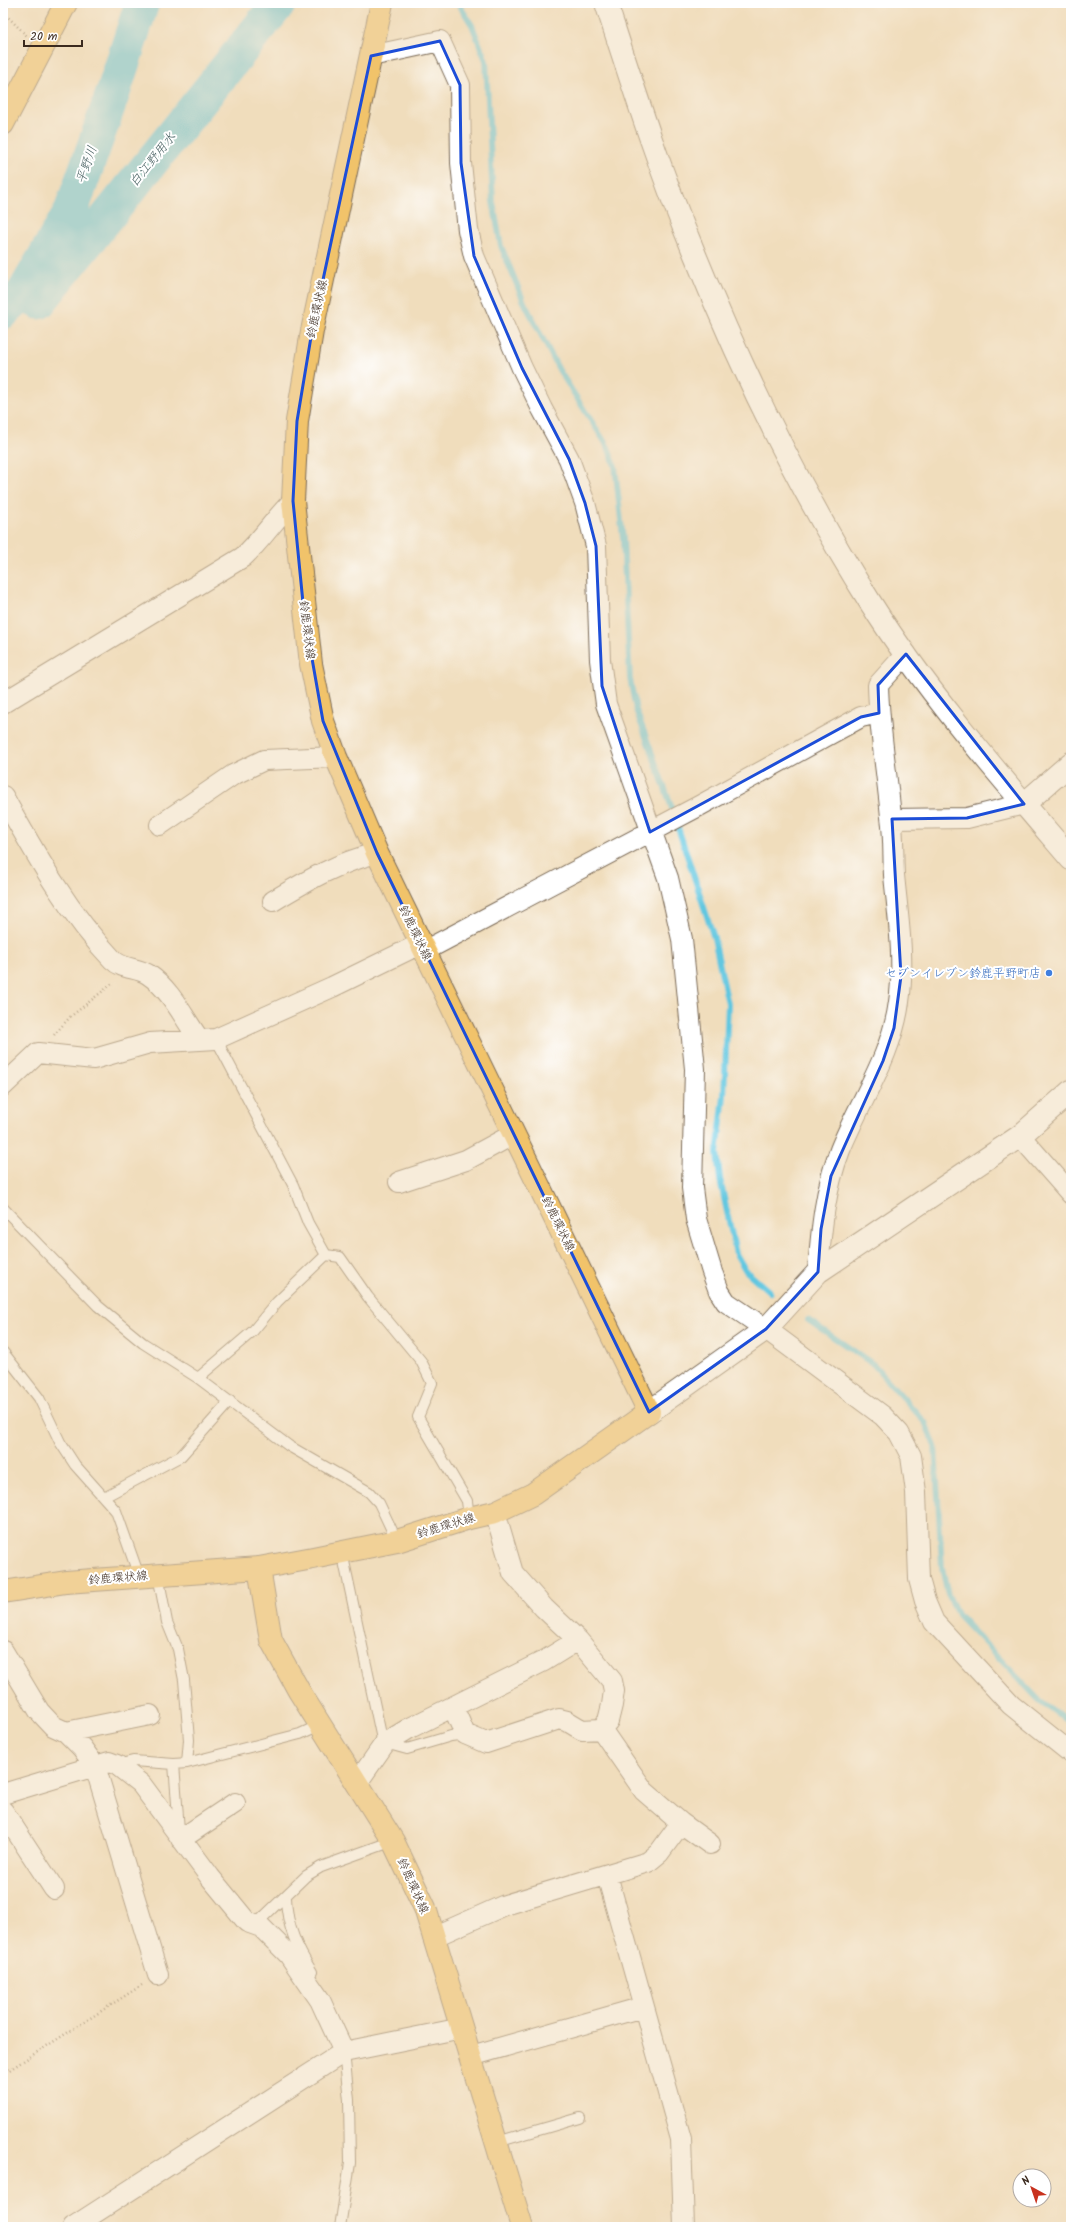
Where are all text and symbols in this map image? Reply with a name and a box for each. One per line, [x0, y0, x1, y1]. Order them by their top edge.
scale bar [24, 22, 82, 48]
text: 20 m [30, 27, 58, 46]
water label: 白江野用水 [124, 128, 182, 192]
water label: 平野川 [71, 143, 103, 187]
street label: 鈴鹿環状線 [301, 278, 333, 340]
street label: 鈴鹿環状線 [294, 599, 320, 661]
street label: 鈴鹿環状線 [393, 902, 437, 964]
place label: セブンイレブン鈴鹿平野町店 [885, 964, 1041, 983]
marker: セブンイレブン鈴鹿平野町店 [1044, 968, 1054, 978]
street label: 鈴鹿環状線 [536, 1193, 580, 1255]
street label: 鈴鹿環状線 [415, 1508, 477, 1544]
street label: 鈴鹿環状線 [87, 1566, 149, 1590]
street label: 鈴鹿環状線 [392, 1855, 434, 1917]
north arrow [1012, 2168, 1052, 2208]
text: N [1018, 2172, 1035, 2190]

